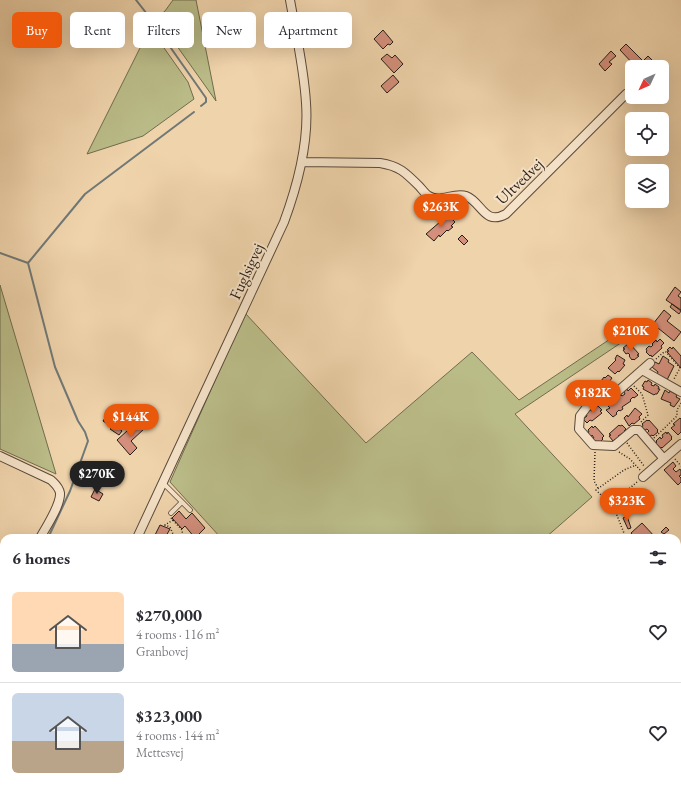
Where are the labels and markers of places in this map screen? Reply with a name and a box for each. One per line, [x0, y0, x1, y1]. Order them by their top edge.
pin: $263K [413, 194, 469, 228]
pin: $210K [603, 318, 659, 352]
pin: $182K [565, 380, 621, 414]
pin: $144K [103, 404, 159, 438]
pin: $270K [69, 461, 125, 495]
pin: $323K [599, 488, 655, 522]

